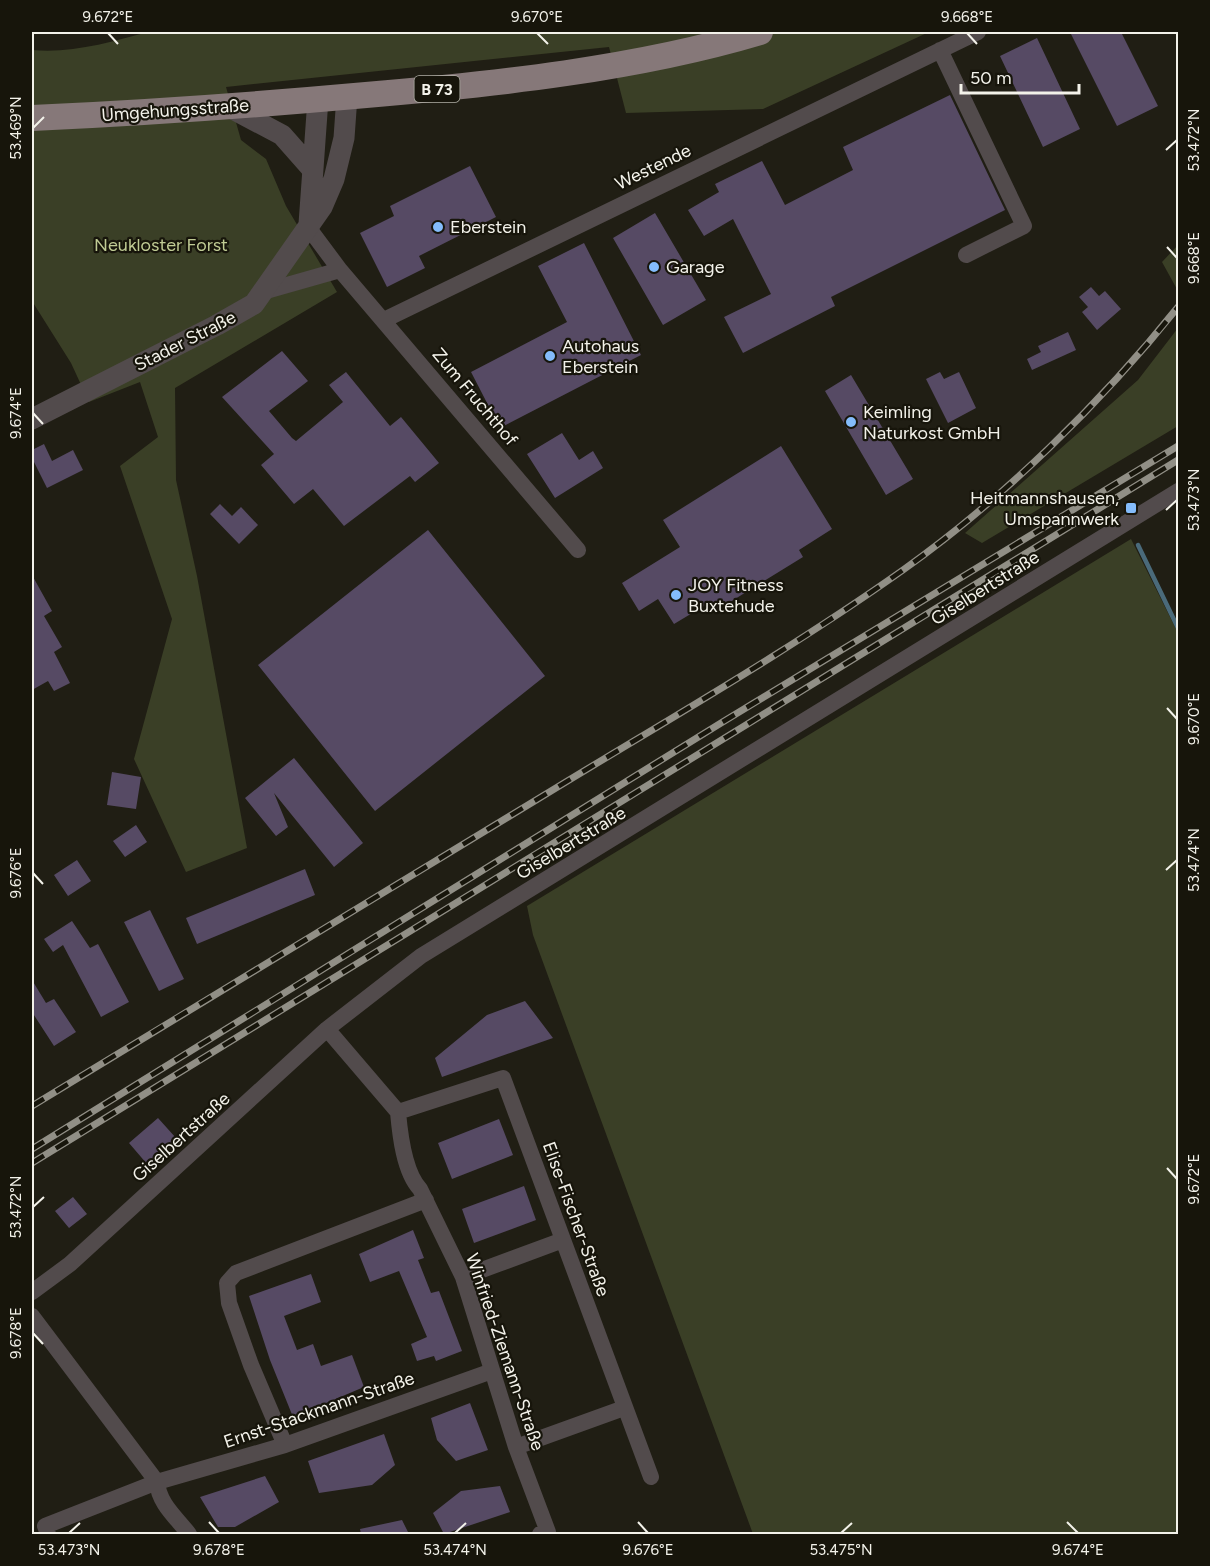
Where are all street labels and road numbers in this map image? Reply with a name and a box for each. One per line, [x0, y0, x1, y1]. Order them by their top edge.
road number: B 73 [414, 76, 460, 102]
street label: Umgehungsstraße [100, 94, 250, 126]
street label: Westende [611, 139, 695, 195]
street label: Stader Straße [131, 306, 240, 376]
street label: Zum Fruchthof [428, 344, 522, 451]
street label: Giselbertstraße [927, 546, 1043, 630]
street label: Giselbertstraße [512, 802, 630, 884]
street label: Giselbertstraße [128, 1087, 234, 1187]
street label: Elise-Fischer-Straße [538, 1139, 614, 1300]
street label: Winfried-Ziemann-Straße [461, 1251, 549, 1454]
street label: Ernst-Stackmann-Straße [221, 1367, 417, 1453]

